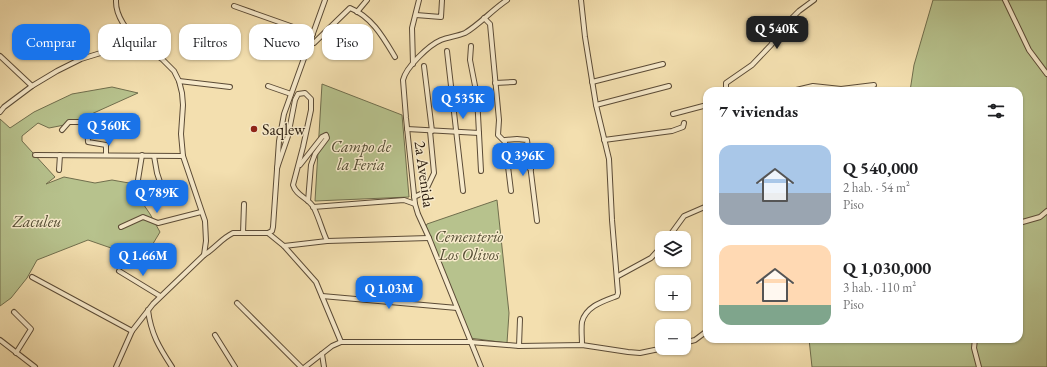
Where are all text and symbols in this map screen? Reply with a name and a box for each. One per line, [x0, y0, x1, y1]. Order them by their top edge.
pin: Q 540K [744, 16, 810, 50]
text: Q 540K [755, 20, 799, 37]
chip: Comprar [12, 24, 90, 60]
chip: Alquilar [98, 24, 171, 60]
chip: Filtros [179, 24, 241, 60]
chip: Nuevo [249, 24, 314, 60]
chip: Piso [322, 24, 373, 60]
pin: Q 535K [430, 86, 496, 120]
text: Q 535K [441, 90, 485, 107]
text: 7 viviendas [719, 100, 798, 122]
icon: filters [985, 100, 1007, 122]
pin: Q 560K [76, 113, 142, 147]
text: Q 560K [87, 117, 131, 134]
place label: Saqlew [262, 119, 306, 140]
marker: Saqlew [249, 124, 259, 134]
park label: Campo de la Feria [331, 136, 392, 175]
street label: 2a Avenida [409, 139, 440, 209]
pin: Q 396K [490, 143, 556, 177]
text: Q 396K [501, 147, 545, 164]
text: Q 540,000 [843, 157, 918, 179]
icon: home [751, 161, 799, 209]
text: 2 hab. · 54 m² [843, 179, 910, 196]
pin: Q 789K [124, 180, 190, 214]
text: Q 789K [135, 184, 179, 201]
text: Piso [843, 196, 864, 213]
park label: Zaculeu [12, 211, 61, 232]
park label: Cementerio Los Olivos [435, 226, 503, 265]
map controls [655, 231, 691, 355]
button: layers [655, 231, 691, 267]
pin: Q 1.66M [106, 243, 180, 277]
text: Q 1.66M [119, 247, 167, 264]
text: Q 1,030,000 [843, 257, 931, 279]
icon: home [751, 261, 799, 309]
button: + [655, 275, 691, 311]
pin: Q 1.03M [352, 276, 426, 310]
text: 3 hab. · 110 m² [843, 279, 916, 296]
text: Q 1.03M [365, 280, 413, 297]
text: Piso [843, 296, 864, 313]
button: − [655, 319, 691, 355]

